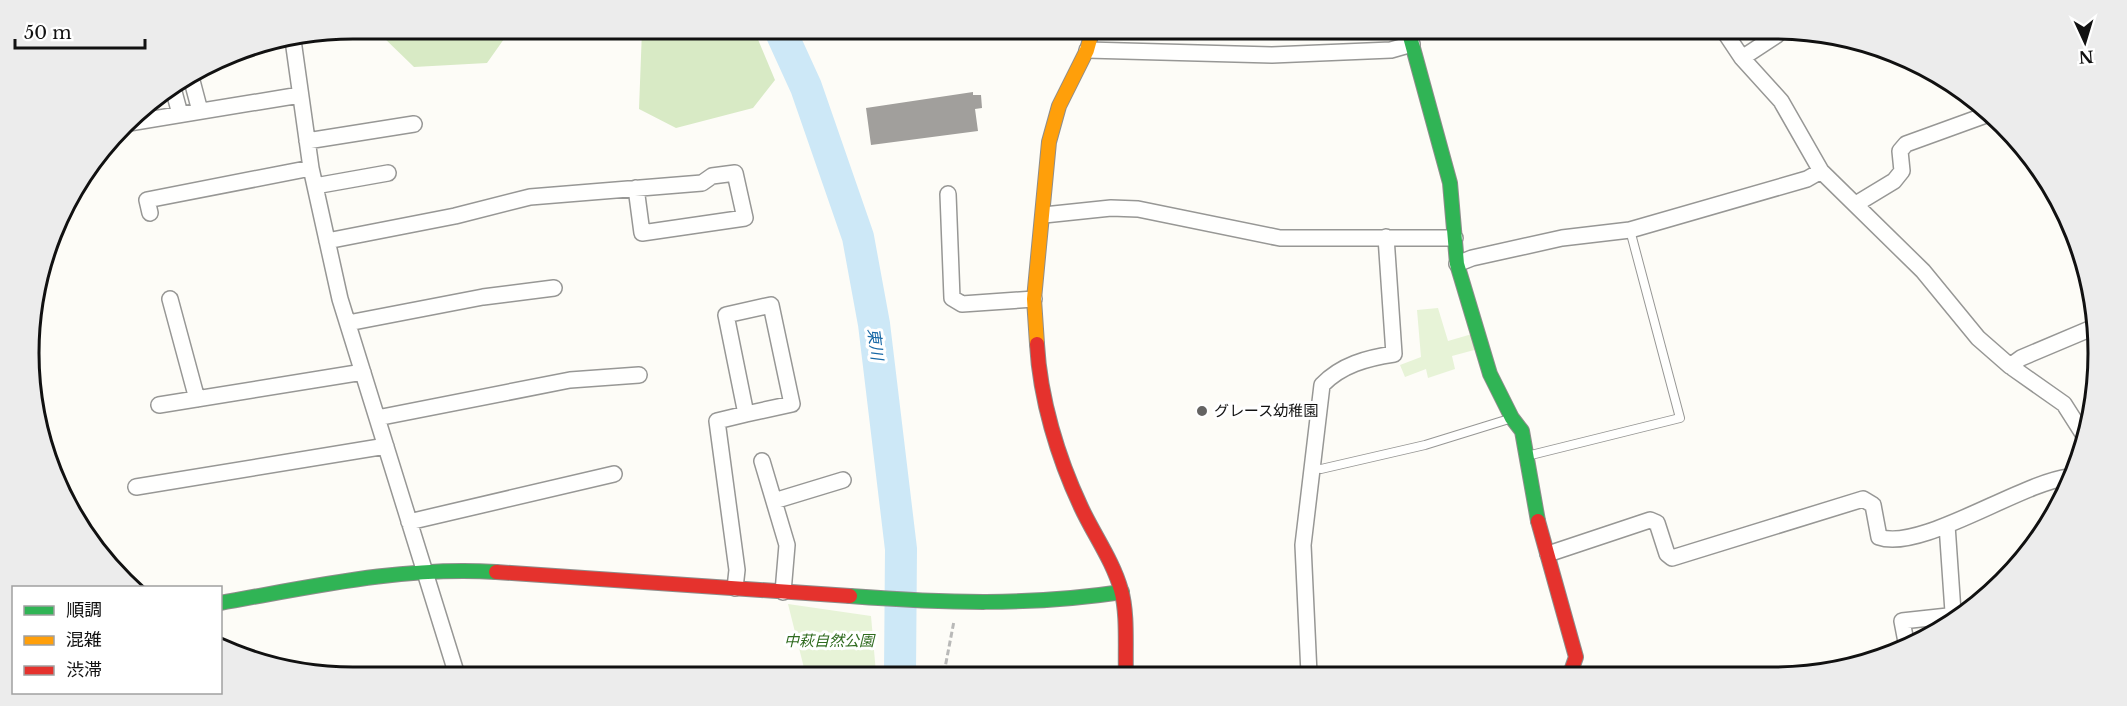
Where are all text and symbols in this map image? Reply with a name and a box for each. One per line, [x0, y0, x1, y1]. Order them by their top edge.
scale bar [15, 12, 146, 50]
north arrow [2055, 12, 2115, 72]
text: 50 m [24, 22, 72, 44]
text: N [2078, 46, 2094, 67]
water label: 東川 [864, 327, 888, 363]
place label: グレース幼稚園 [1214, 401, 1318, 420]
marker: グレース幼稚園 [1195, 404, 1209, 418]
legend [12, 586, 222, 694]
text: 順調 [66, 599, 102, 621]
text: 混雑 [66, 629, 102, 651]
park label: 中萩自然公園 [784, 631, 876, 650]
text: 渋滞 [66, 659, 102, 681]

